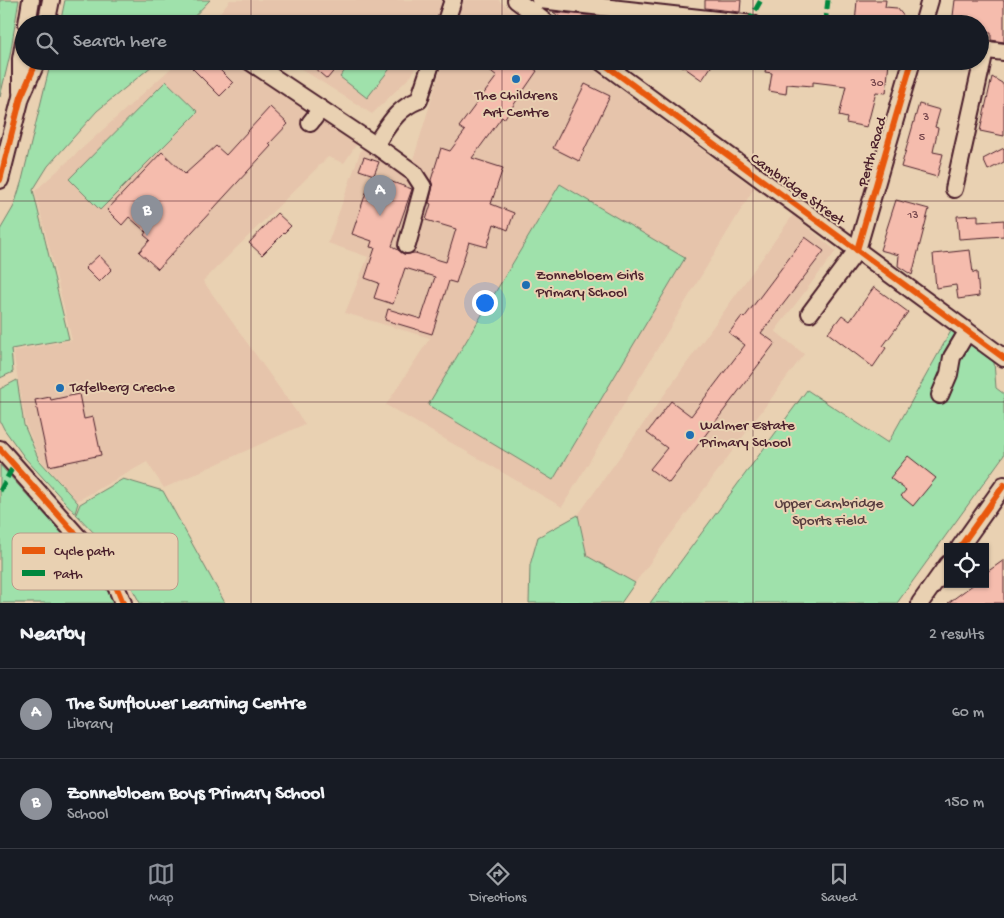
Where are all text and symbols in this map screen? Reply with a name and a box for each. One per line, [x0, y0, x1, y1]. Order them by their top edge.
search box [15, 15, 989, 70]
icon: search [33, 29, 61, 57]
text: Search here [73, 31, 167, 54]
marker: The Childrens Art Centre [510, 73, 522, 85]
house number: 30 [869, 77, 884, 91]
place label: The Childrens Art Centre [474, 87, 558, 122]
house number: 3 [922, 111, 929, 125]
street label: Perth Road [854, 114, 892, 190]
house number: 5 [919, 131, 925, 145]
street label: Cambridge Street [746, 150, 849, 231]
pin: A [364, 175, 396, 216]
pin: B [131, 195, 163, 236]
house number: 13 [906, 209, 919, 223]
place label: Zonnebloem Girls Primary School [535, 267, 644, 302]
marker: Zonnebloem Girls Primary School [520, 279, 532, 291]
your location [472, 290, 498, 316]
place label: Tafelberg Creche [69, 379, 175, 397]
marker: Tafelberg Creche [54, 382, 66, 394]
place label: Walmer Estate Primary School [699, 417, 795, 452]
marker: Walmer Estate Primary School [684, 429, 696, 441]
park label: Upper Cambridge Sports Field [775, 495, 884, 530]
legend [12, 533, 178, 590]
map controls [944, 543, 989, 588]
button: locate [944, 543, 989, 588]
text: Cycle path [54, 544, 115, 561]
text: Path [53, 567, 83, 584]
text: Nearby [20, 623, 85, 648]
text: 2 results [929, 626, 984, 645]
text: The Sunflower Learning Centre [67, 693, 306, 716]
text: A [31, 704, 41, 723]
text: 60 m [952, 704, 984, 723]
text: Library [67, 716, 113, 735]
text: Zonnebloem Boys Primary School [67, 783, 325, 806]
text: B [32, 794, 40, 813]
text: 150 m [945, 794, 984, 813]
text: School [67, 806, 109, 825]
tab: Map [147, 860, 175, 907]
tab: Directions [470, 860, 527, 907]
tab: Saved [821, 860, 857, 907]

